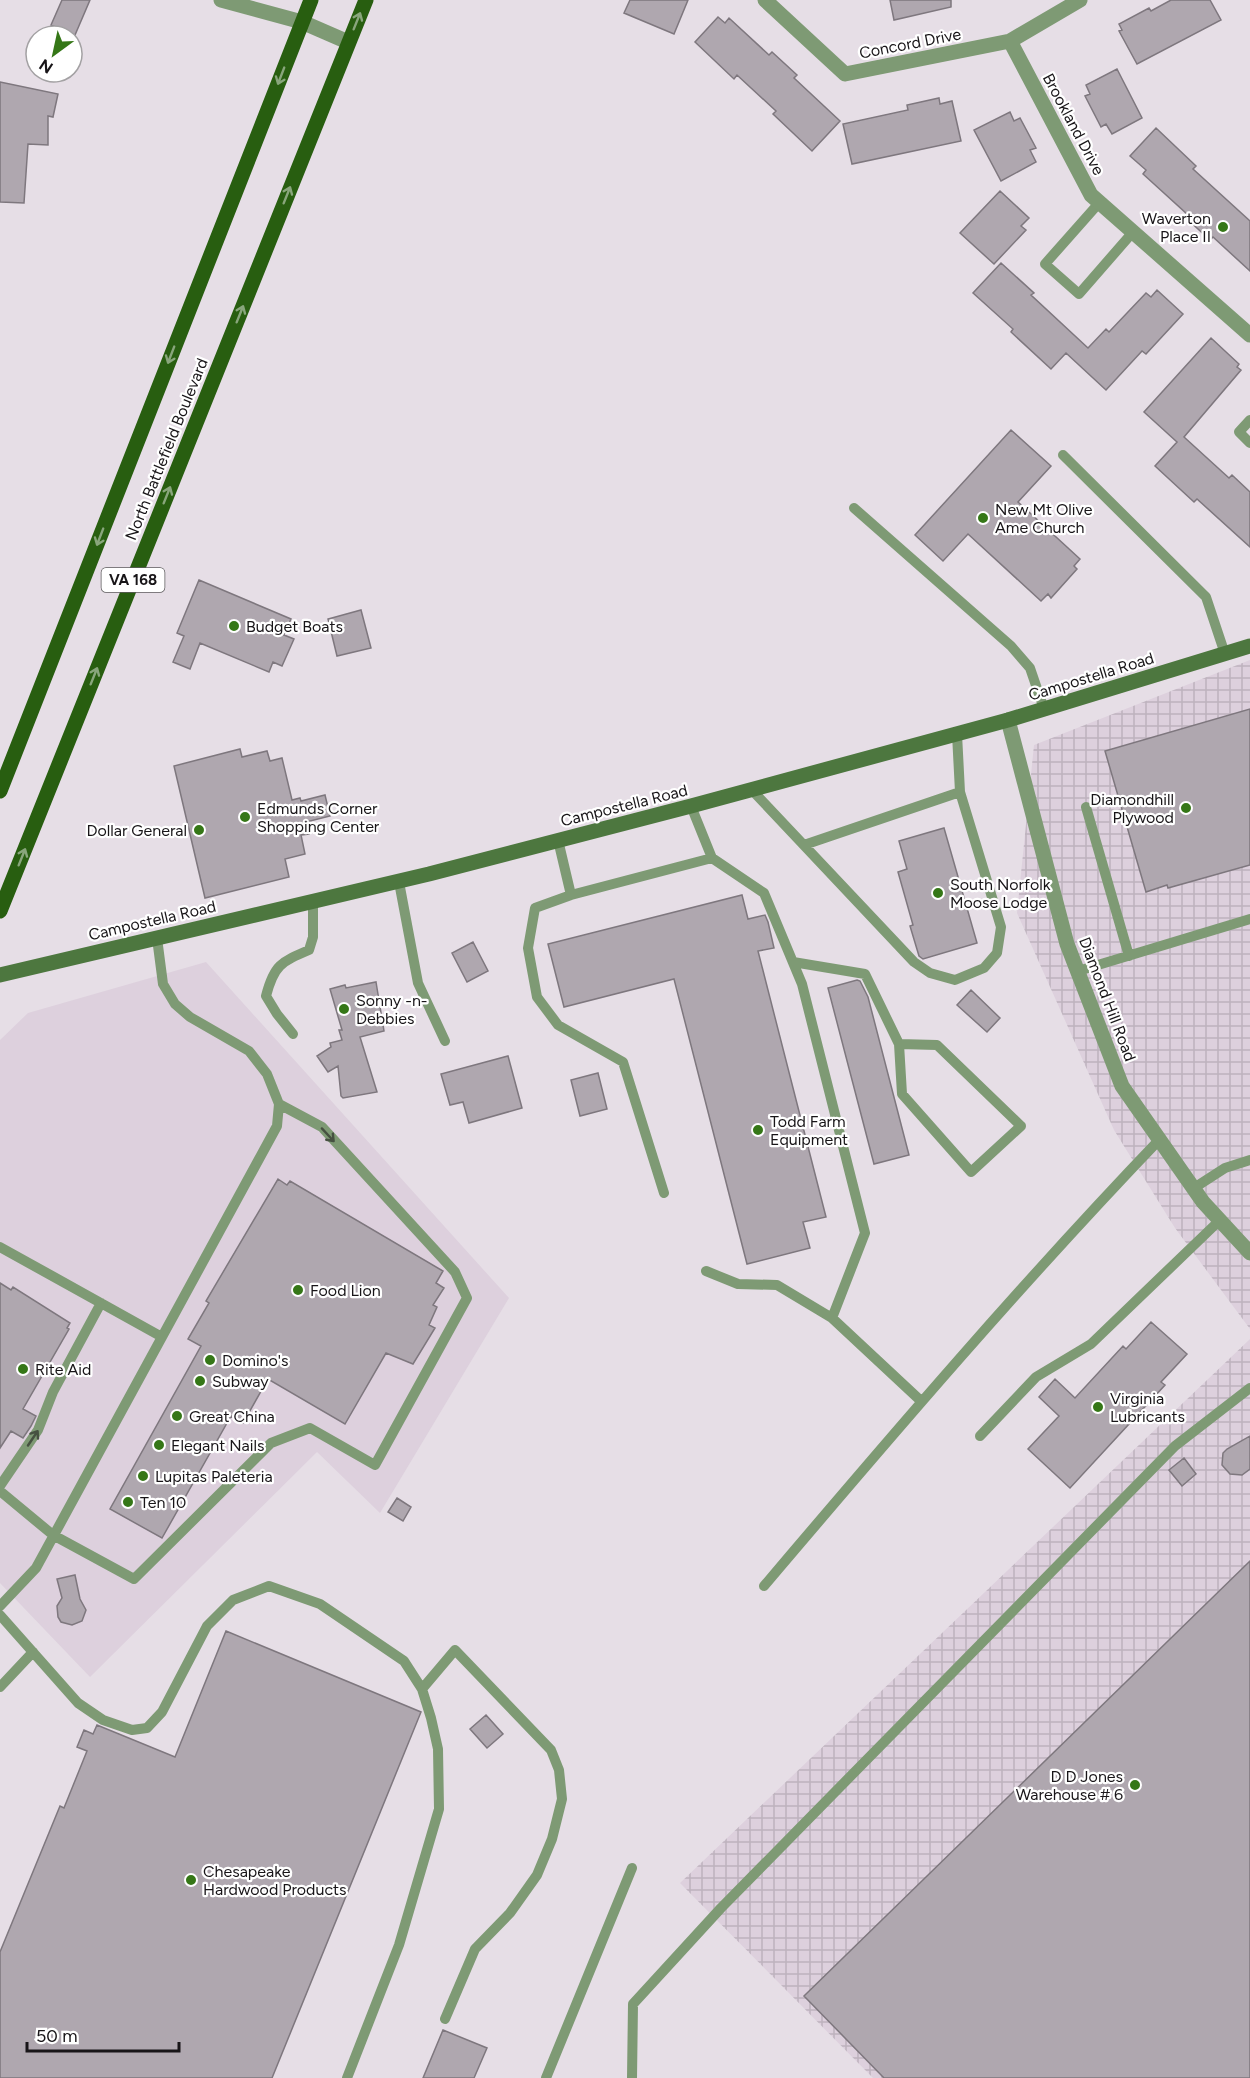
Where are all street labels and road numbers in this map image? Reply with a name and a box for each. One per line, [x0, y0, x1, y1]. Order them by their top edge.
street label: Concord Drive [858, 24, 963, 63]
street label: Brookland Drive [1039, 70, 1108, 179]
street label: North Battlefield Boulevard [121, 355, 212, 543]
road number: VA 168 [102, 568, 164, 592]
street label: Campostella Road [1026, 648, 1156, 705]
street label: Campostella Road [559, 781, 690, 830]
street label: Campostella Road [87, 897, 218, 944]
street label: Diamond Hill Road [1075, 934, 1140, 1064]

